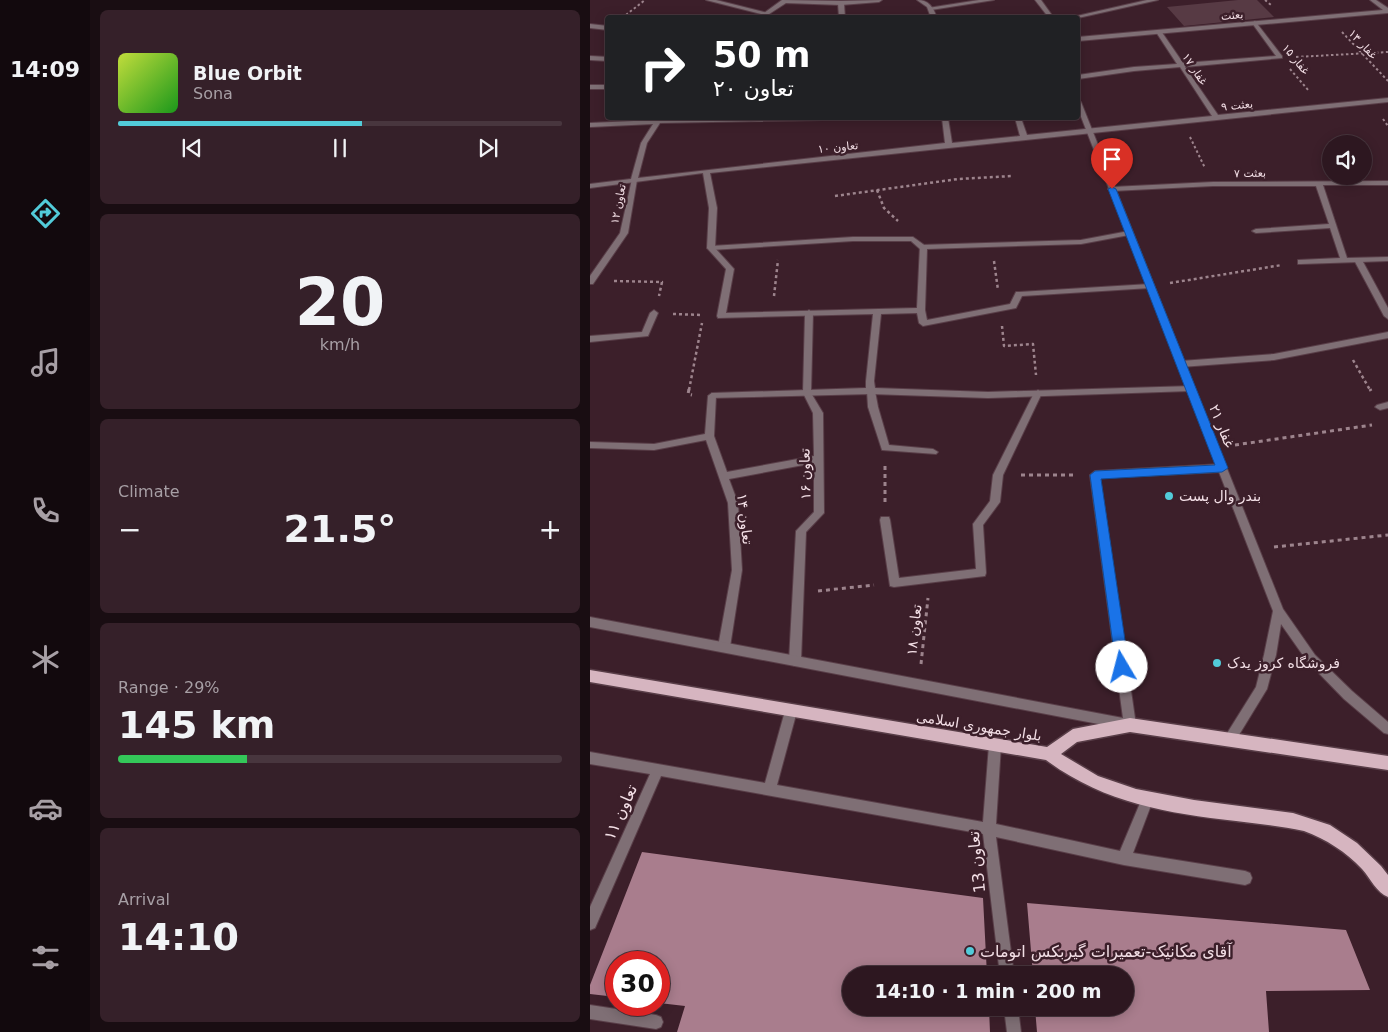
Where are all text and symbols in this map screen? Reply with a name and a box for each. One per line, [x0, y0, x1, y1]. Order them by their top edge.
street label: بعثت [1220, 8, 1244, 23]
street label: غفار ۱۳ [1346, 27, 1380, 62]
icon: right [630, 35, 695, 100]
text: 50 m [713, 35, 810, 75]
street label: غفار ۱۵ [1279, 42, 1312, 77]
street label: غفار ۱۷ [1179, 51, 1210, 88]
text: 14:09 [10, 57, 80, 82]
text: Blue Orbit [193, 62, 302, 84]
text: تعاون ۲۰ [713, 76, 794, 101]
text: Sona [193, 84, 233, 103]
street label: بعثت ۹ [1220, 97, 1254, 114]
icon: previous [178, 134, 206, 162]
icon: pause [326, 134, 354, 162]
icon: next [474, 134, 502, 162]
map controls [1322, 135, 1372, 185]
button: sound [1322, 135, 1372, 185]
pin [1091, 138, 1133, 189]
street label: تعاون ۱۰ [817, 139, 859, 156]
icon: arrive [1098, 145, 1126, 173]
street label: بعثت ۷ [1234, 167, 1266, 180]
street label: تعاون ۱۲ [608, 183, 629, 225]
icon: directions [28, 196, 63, 231]
text: 20 [295, 265, 385, 340]
text: km/h [320, 335, 360, 354]
icon: music [28, 345, 63, 380]
street label: غفار ۲۱ [1205, 402, 1238, 450]
street label: تعاون ۱۶ [797, 448, 814, 500]
text: Climate [118, 482, 180, 501]
place label: بندر وال پست [1179, 488, 1261, 505]
marker: بندر وال پست [1163, 490, 1175, 502]
street label: تعاون ۱۴ [733, 492, 756, 546]
icon: phone [28, 493, 63, 528]
text: 21.5° [284, 507, 396, 551]
text: − [118, 513, 141, 546]
text: + [539, 513, 562, 546]
street label: تعاون ۱۸ [903, 603, 926, 657]
position arrow [1095, 640, 1147, 692]
icon: climate [28, 642, 63, 677]
place label: فروشگاه کروز یدک [1227, 655, 1340, 672]
marker: فروشگاه کروز یدک [1211, 657, 1223, 669]
text: Range · 29% [118, 678, 220, 697]
text: 145 km [118, 703, 275, 747]
street label: بلوار جمهوری اسلامی [915, 708, 1043, 745]
street label: تعاون ۱۱ [600, 781, 642, 843]
icon: car [28, 791, 63, 826]
street label: تعاون 13 [964, 830, 990, 894]
text: Arrival [118, 890, 170, 909]
text: 14:10 [118, 915, 239, 959]
icon: filters [28, 940, 63, 975]
place label: آقای مکانیک-تعمیرات گیربکس اتومات [980, 942, 1233, 962]
marker: آقای مکانیک-تعمیرات گیربکس اتومات [964, 945, 976, 957]
speed limit sign: 30 [605, 951, 670, 1016]
text: 14:10 · 1 min · 200 m [874, 980, 1102, 1002]

